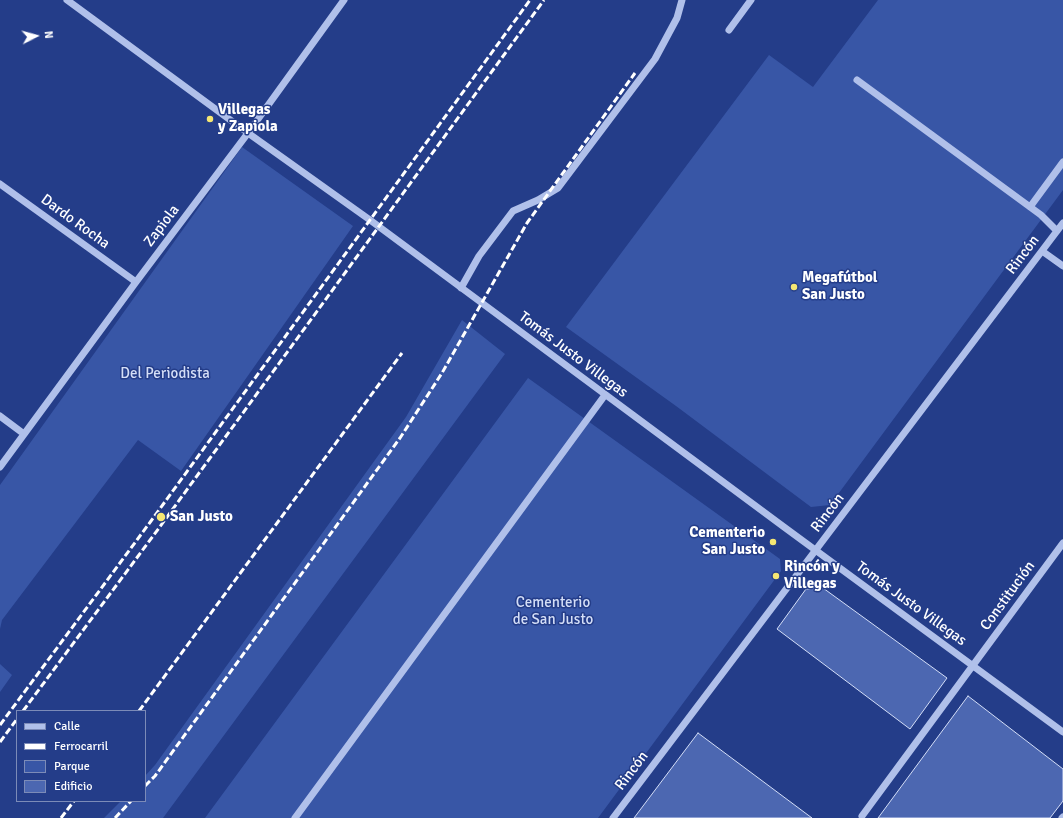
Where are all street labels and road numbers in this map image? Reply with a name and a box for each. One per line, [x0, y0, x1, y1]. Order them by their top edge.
street label: Dardo Rocha [37, 191, 113, 253]
street label: Zapiola [140, 202, 184, 250]
street label: Rincón [1003, 232, 1043, 278]
street label: Tomás Justo Villegas [515, 308, 631, 402]
street label: Rincón [808, 490, 848, 536]
street label: Tomás Justo Villegas [852, 558, 970, 650]
street label: Constitución [977, 558, 1039, 634]
street label: Rincón [612, 748, 652, 794]

